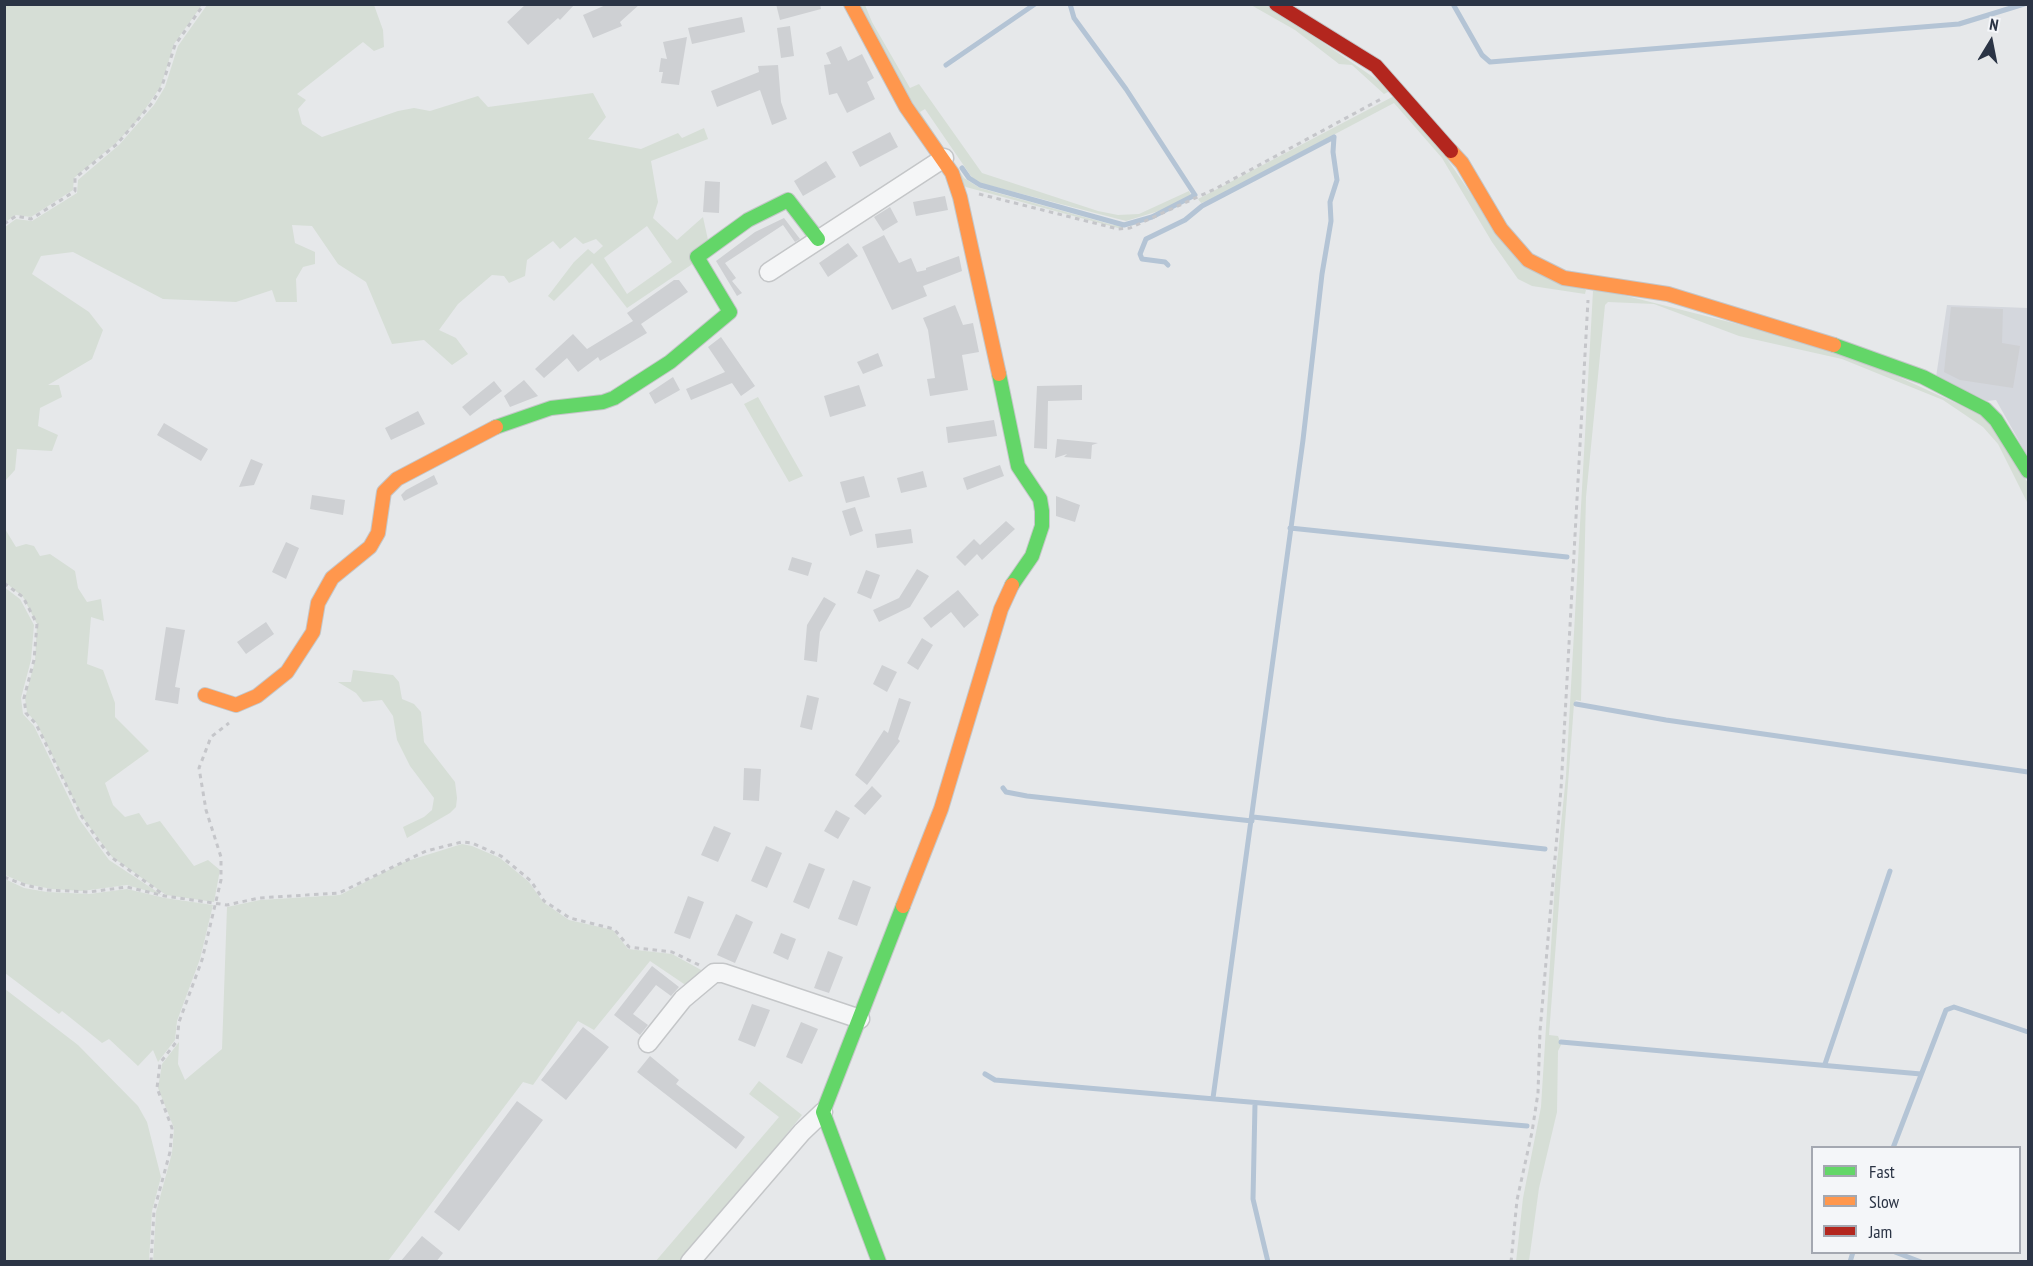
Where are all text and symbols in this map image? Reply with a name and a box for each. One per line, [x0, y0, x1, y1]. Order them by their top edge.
north arrow [1961, 12, 2021, 72]
text: N [1988, 14, 2000, 35]
legend [1811, 1146, 2021, 1254]
text: Fast [1869, 1160, 1895, 1183]
text: Slow [1869, 1190, 1899, 1213]
text: Jam [1869, 1220, 1892, 1243]

